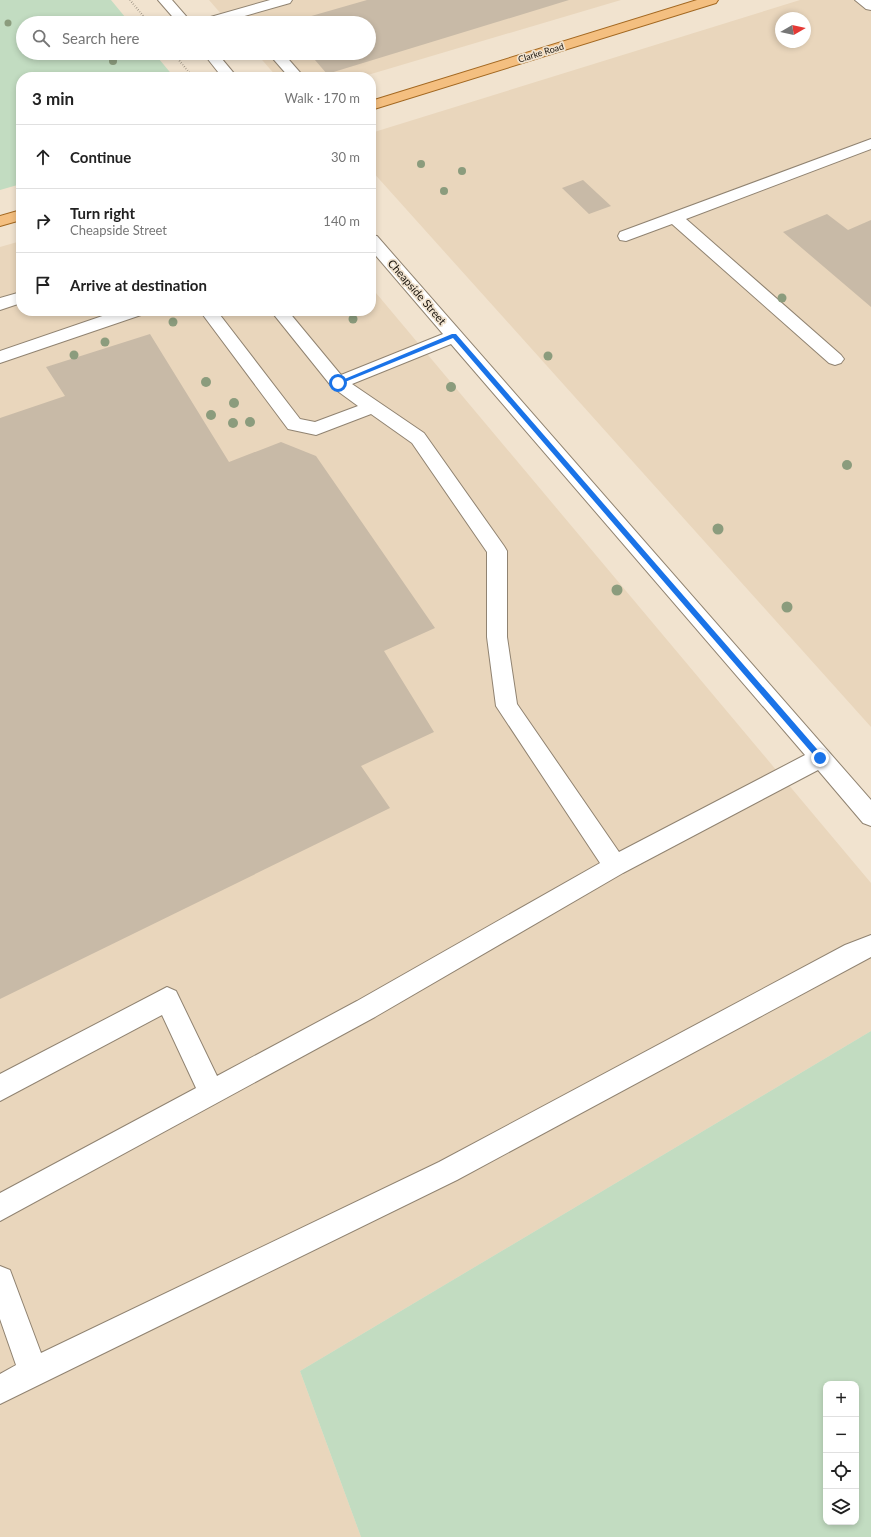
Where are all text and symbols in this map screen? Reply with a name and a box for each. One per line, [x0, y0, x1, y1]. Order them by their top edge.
north arrow [775, 12, 811, 48]
search box [16, 16, 376, 60]
icon: search [30, 27, 52, 49]
text: Search here [62, 29, 139, 47]
street label: Clarke Road [517, 40, 565, 65]
text: 3 min [32, 88, 74, 109]
text: Walk · 170 m [284, 90, 360, 106]
icon: ahead [32, 146, 54, 168]
text: Continue [70, 148, 131, 166]
text: 30 m [331, 149, 360, 165]
text: Turn right [70, 204, 135, 222]
icon: right [32, 210, 54, 232]
text: 140 m [323, 213, 360, 229]
text: Cheapside Street [70, 222, 167, 238]
street label: Cheapside Street [386, 256, 449, 327]
icon: arrive [32, 274, 54, 296]
text: Arrive at destination [70, 276, 207, 294]
route start [329, 374, 347, 392]
route end [811, 749, 829, 767]
map controls [823, 1381, 859, 1525]
button: + [823, 1381, 859, 1417]
button: − [823, 1417, 859, 1453]
button: locate [823, 1453, 859, 1489]
button: layers [823, 1489, 859, 1525]

